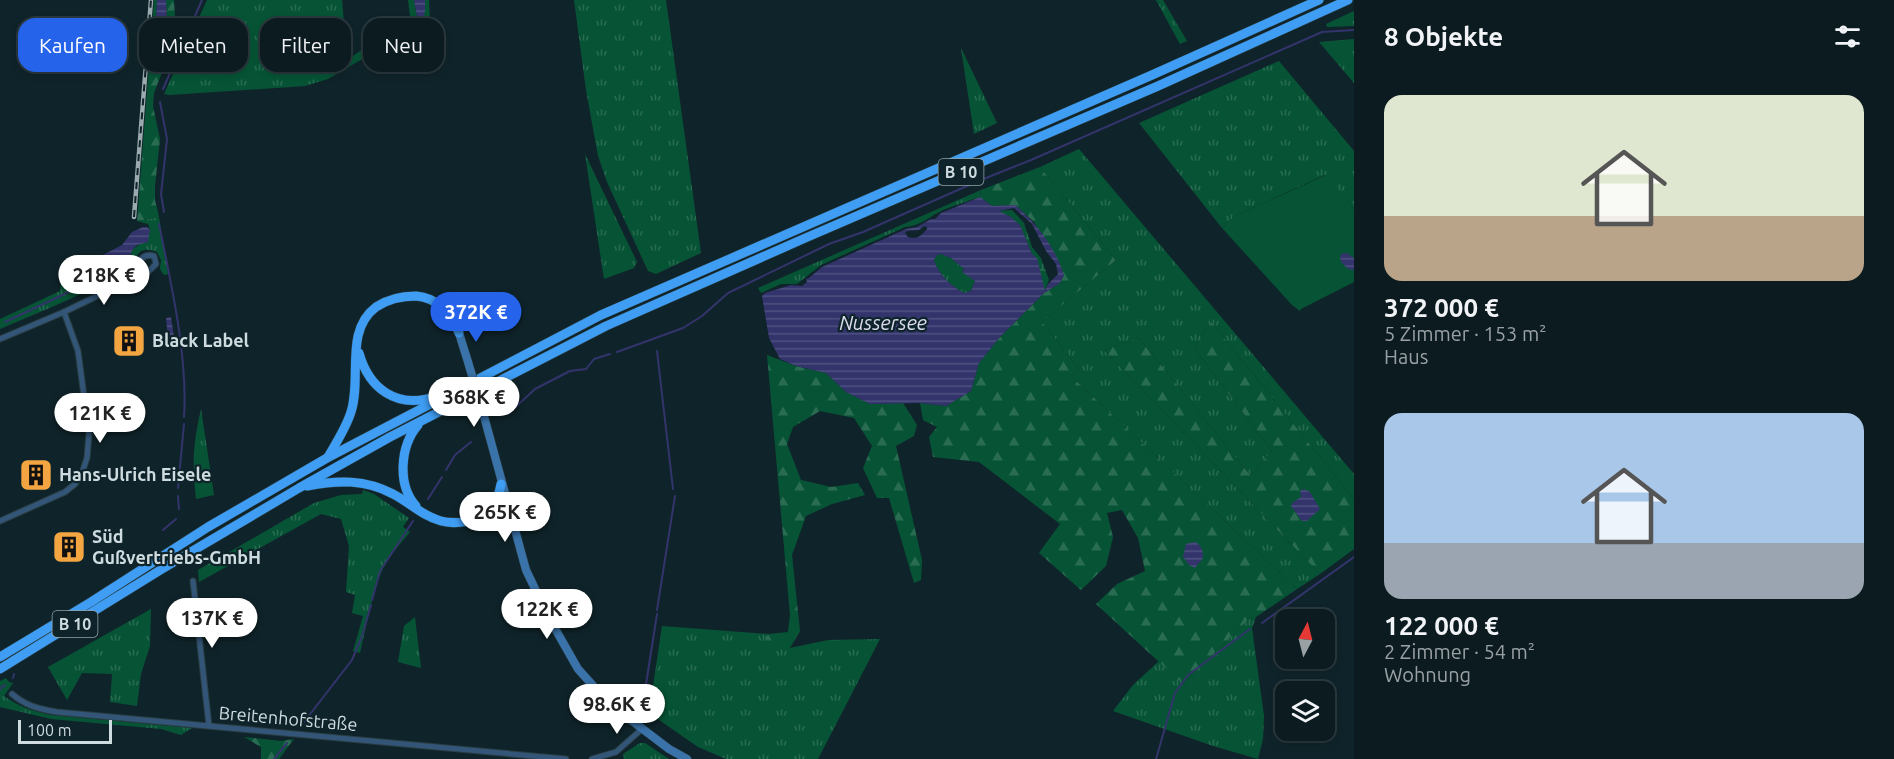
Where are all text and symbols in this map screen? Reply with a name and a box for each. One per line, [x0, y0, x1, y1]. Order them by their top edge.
chip: Kaufen [18, 18, 127, 72]
chip: Mieten [139, 18, 248, 72]
chip: Filter [260, 18, 351, 72]
chip: Neu [363, 18, 444, 72]
icon: filters [1831, 20, 1864, 53]
text: 8 Objekte [1384, 22, 1503, 51]
icon: home [1570, 134, 1678, 242]
road number: B 10 [938, 159, 984, 185]
pin: 218K € [55, 255, 153, 306]
text: 218K € [72, 263, 136, 286]
pin: 372K € [427, 292, 525, 343]
text: 372 000 € [1384, 293, 1499, 322]
text: 372K € [444, 300, 508, 323]
water label: Nussersee [839, 311, 927, 334]
text: 5 Zimmer · 153 m² [1384, 322, 1546, 345]
building icon: Black Label [111, 323, 147, 359]
place label: Black Label [152, 330, 250, 350]
text: Haus [1384, 345, 1428, 368]
pin: 368K € [425, 377, 523, 428]
text: 368K € [442, 385, 506, 408]
pin: 121K € [51, 393, 149, 444]
text: 121K € [68, 401, 132, 424]
icon: home [1570, 452, 1678, 560]
building icon: Hans-Ulrich Eisele [18, 457, 54, 493]
place label: Hans-Ulrich Eisele [59, 464, 211, 484]
pin: 265K € [456, 492, 554, 543]
text: 265K € [473, 500, 537, 523]
place label: Süd Gußvertriebs-GmbH [92, 526, 261, 567]
building icon: Süd Gußvertriebs-GmbH [51, 529, 87, 565]
pin: 122K € [498, 589, 596, 640]
text: 122K € [515, 597, 579, 620]
pin: 137K € [163, 598, 261, 649]
text: 137K € [180, 606, 244, 629]
north arrow [1275, 609, 1335, 669]
map controls [1275, 609, 1335, 741]
road number: B 10 [52, 611, 98, 637]
text: 122 000 € [1384, 611, 1499, 640]
text: 2 Zimmer · 54 m² [1384, 640, 1535, 663]
text: Wohnung [1384, 663, 1471, 686]
button: layers [1275, 681, 1335, 741]
pin: 98.6K € [562, 684, 672, 735]
text: 98.6K € [583, 692, 651, 715]
street label: Breitenhofstraße [218, 702, 358, 734]
scale bar [18, 717, 112, 744]
text: 100 m [27, 721, 72, 739]

